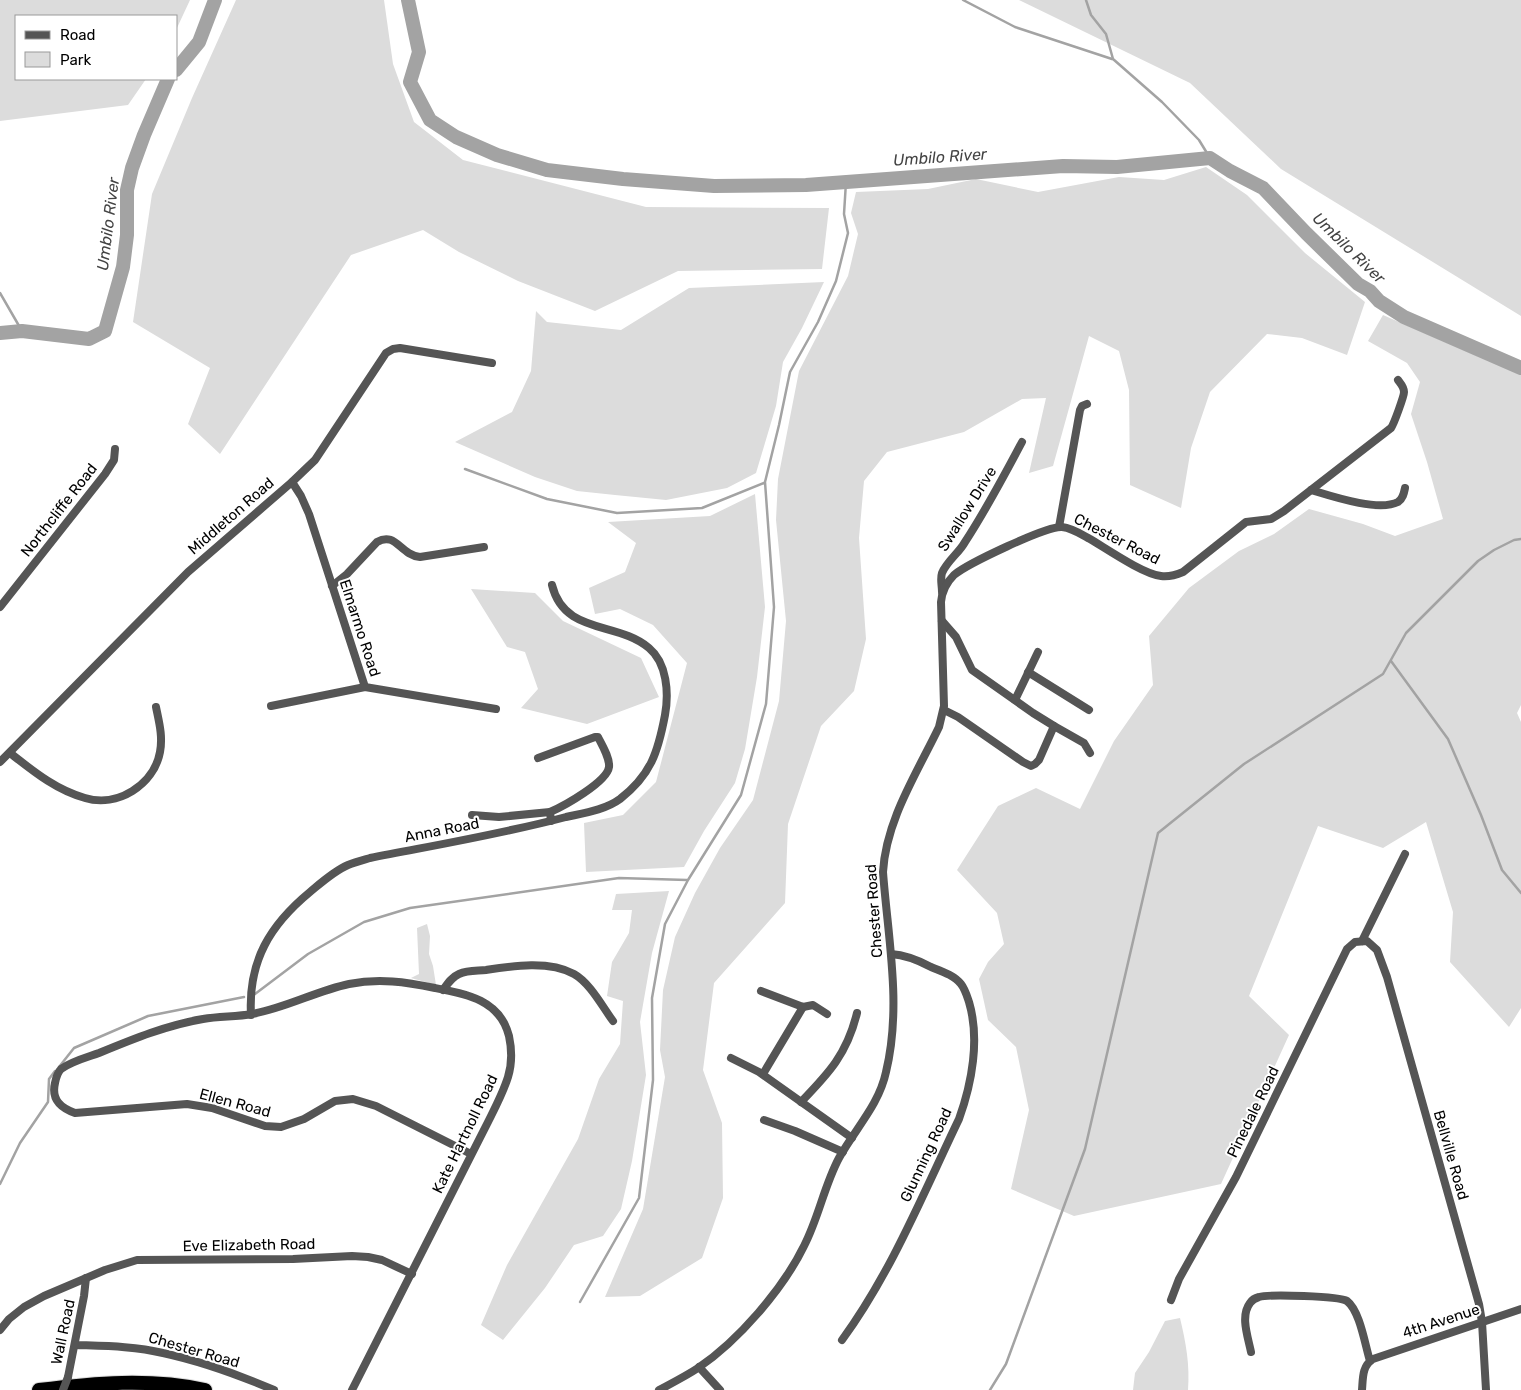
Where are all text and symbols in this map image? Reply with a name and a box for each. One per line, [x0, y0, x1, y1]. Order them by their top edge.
legend [15, 15, 178, 80]
text: Road [60, 26, 96, 44]
text: Park [60, 51, 91, 69]
water label: Umbilo River [893, 144, 988, 170]
water label: Umbilo River [93, 175, 123, 272]
water label: Umbilo River [1309, 209, 1390, 288]
street label: Northcliffe Road [17, 460, 101, 560]
street label: Swallow Drive [934, 463, 1000, 555]
street label: Middleton Road [184, 474, 278, 558]
street label: Chester Road [1071, 510, 1163, 568]
street label: Elmarmo Road [336, 577, 384, 679]
street label: Anna Road [403, 814, 481, 846]
street label: Chester Road [862, 863, 886, 959]
street label: Pinedale Road [1223, 1063, 1283, 1161]
street label: Kate Hartnoll Road [428, 1072, 502, 1196]
street label: Ellen Road [197, 1085, 273, 1121]
street label: Glunning Road [896, 1105, 956, 1205]
street label: Bellville Road [1430, 1108, 1472, 1202]
street label: Eve Elizabeth Road [182, 1235, 316, 1255]
street label: Wall Road [47, 1298, 79, 1366]
street label: 4th Avenue [1400, 1300, 1482, 1342]
street label: Chester Road [146, 1328, 242, 1372]

